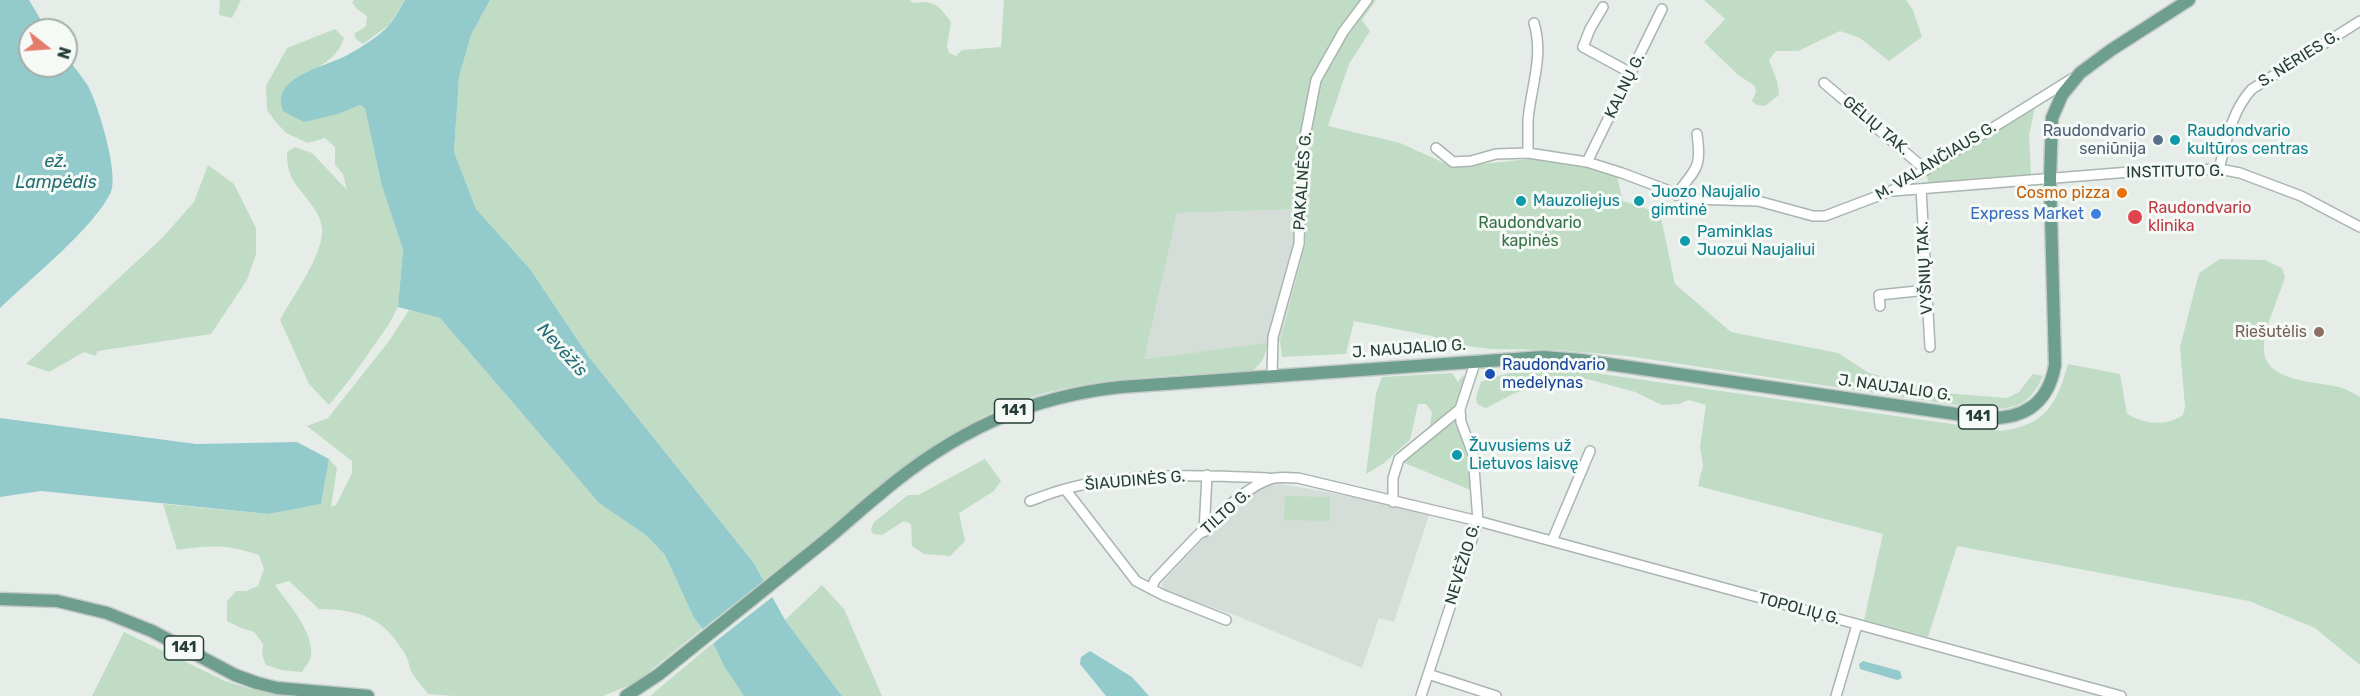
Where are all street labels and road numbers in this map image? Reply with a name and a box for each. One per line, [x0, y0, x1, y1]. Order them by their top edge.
street label: S. NĖRIES G. [2255, 27, 2343, 91]
street label: KALNŲ G. [1601, 50, 1649, 122]
street label: GĖLIŲ TAK. [1839, 92, 1913, 160]
street label: M. VALANČIAUS G. [1872, 117, 2000, 205]
street label: PAKALNĖS G. [1290, 131, 1316, 231]
street label: INSTITUTO G. [2126, 162, 2224, 182]
street label: VYŠNIŲ TAK. [1913, 221, 1937, 315]
street label: J. NAUJALIO G. [1351, 335, 1467, 363]
street label: J. NAUJALIO G. [1837, 371, 1953, 405]
road number: 141 [994, 399, 1034, 423]
road number: 141 [1958, 405, 1998, 429]
street label: ŠIAUDINĖS G. [1084, 467, 1186, 495]
street label: TILTO G. [1198, 485, 1254, 539]
street label: NEVĖŽIO G. [1442, 521, 1484, 607]
street label: TOPOLIŲ G. [1756, 589, 1842, 629]
road number: 141 [164, 636, 204, 660]

